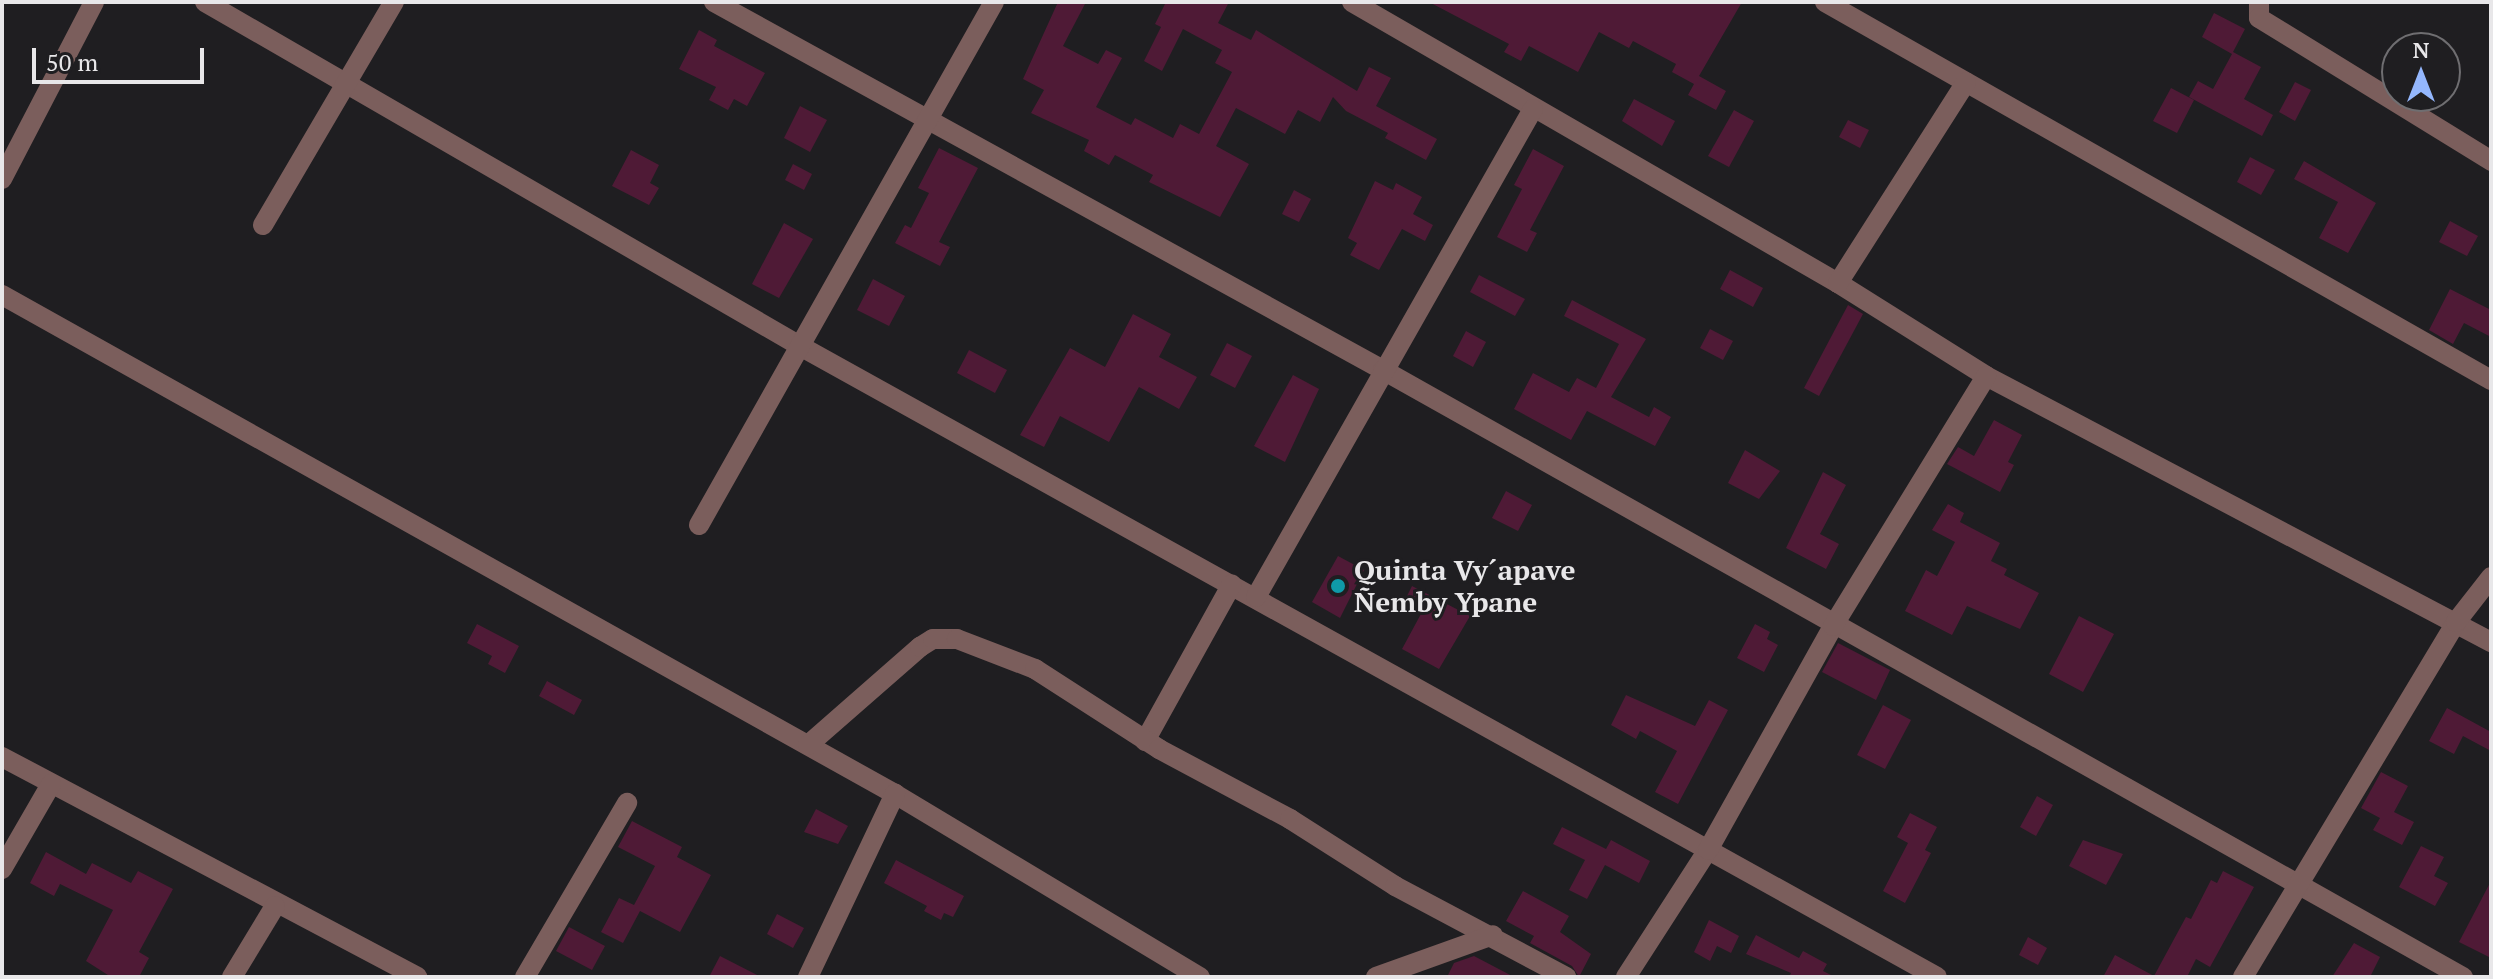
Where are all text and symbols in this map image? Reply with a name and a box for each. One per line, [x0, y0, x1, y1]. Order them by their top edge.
scale bar [36, 32, 208, 82]
north arrow [2381, 32, 2461, 112]
text: N [2413, 35, 2429, 64]
text: 50 m [46, 46, 98, 78]
place label: Quinta Vy´apave Ñemby Ypane [1354, 553, 1576, 619]
marker: Quinta Vy´apave Ñemby Ypane [1329, 577, 1347, 595]

